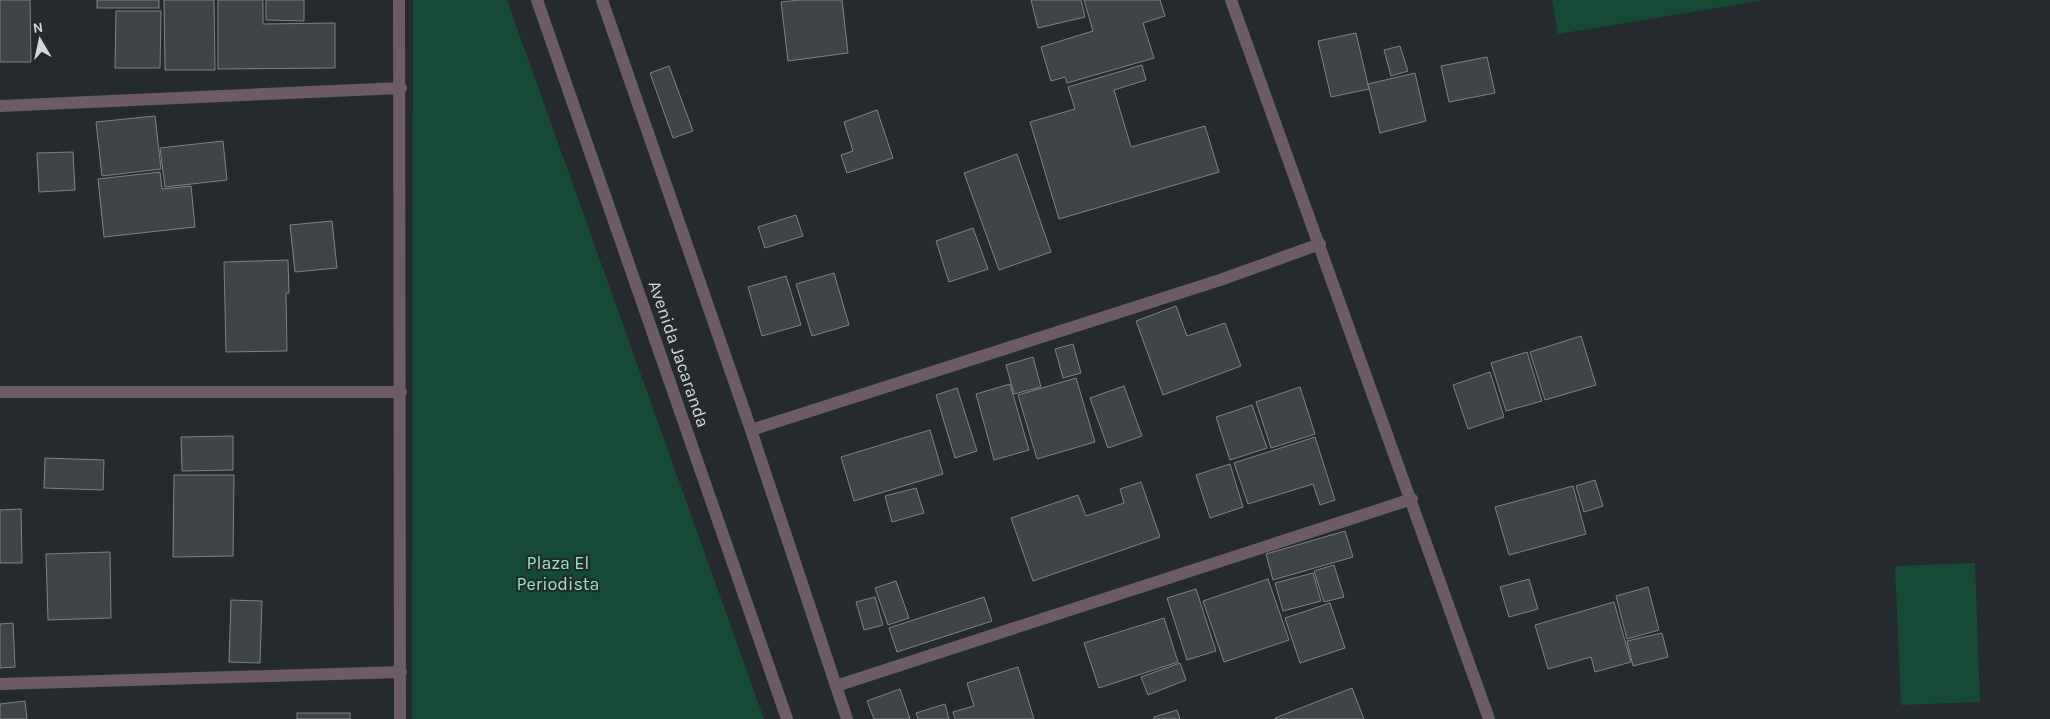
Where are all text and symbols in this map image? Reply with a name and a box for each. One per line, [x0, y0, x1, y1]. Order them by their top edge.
north arrow [15, 15, 65, 65]
text: N [32, 18, 44, 37]
street label: Avenida Jacaranda [644, 278, 714, 430]
park label: Plaza El Periodista [516, 552, 600, 595]

